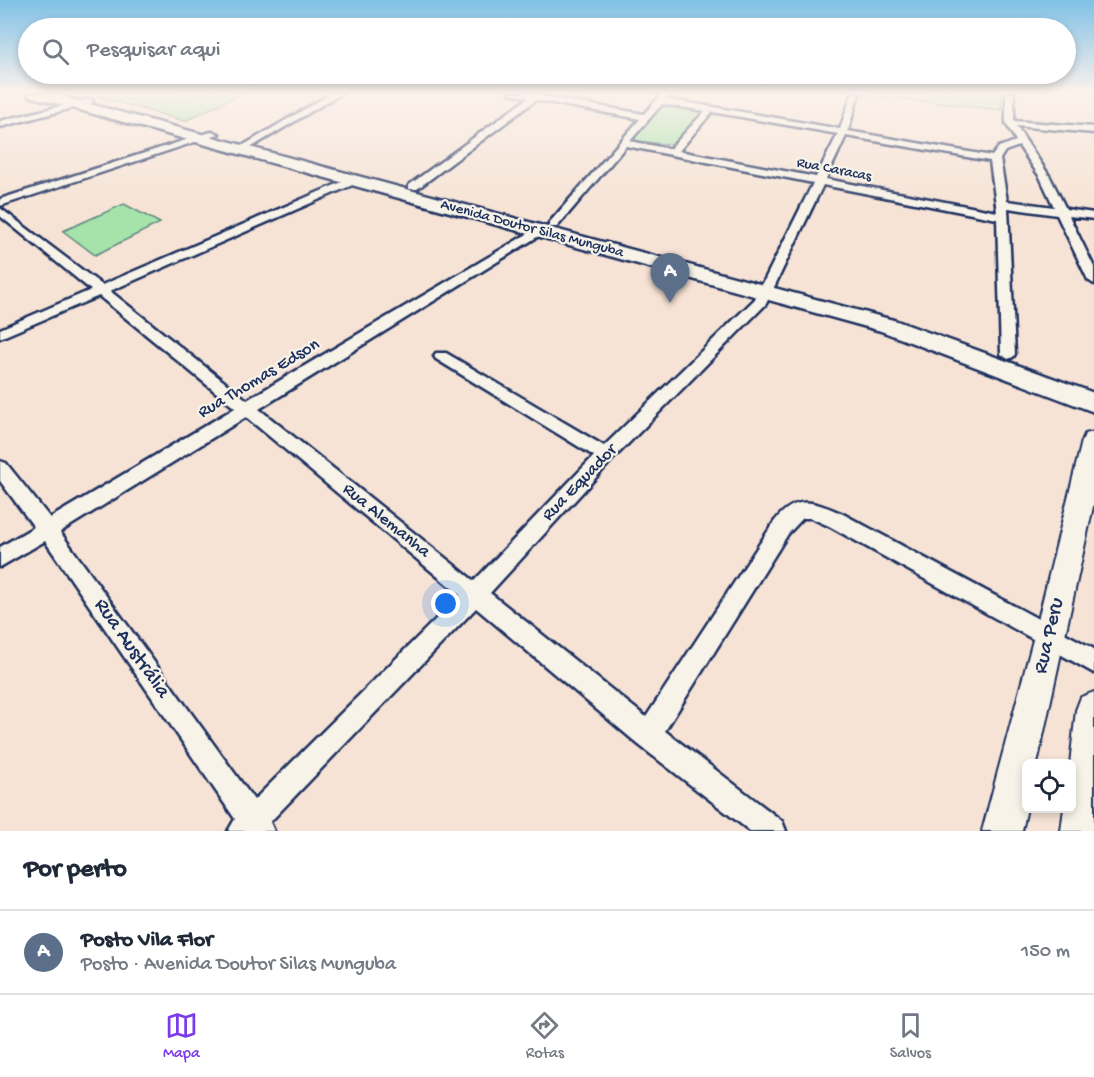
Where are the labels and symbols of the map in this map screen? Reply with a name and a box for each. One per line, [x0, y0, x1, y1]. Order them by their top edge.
street label: Rua Caracas [795, 154, 873, 186]
street label: Avenida Doutor Silas Munguba [438, 196, 626, 262]
pin: A [650, 254, 690, 303]
street label: Rua Thomas Edson [194, 334, 324, 424]
street label: Rua Equador [538, 439, 623, 526]
street label: Rua Alemanha [338, 479, 435, 563]
your location [431, 589, 460, 618]
street label: Rua Austrália [88, 594, 175, 705]
street label: Rua Peru [1029, 595, 1071, 676]

